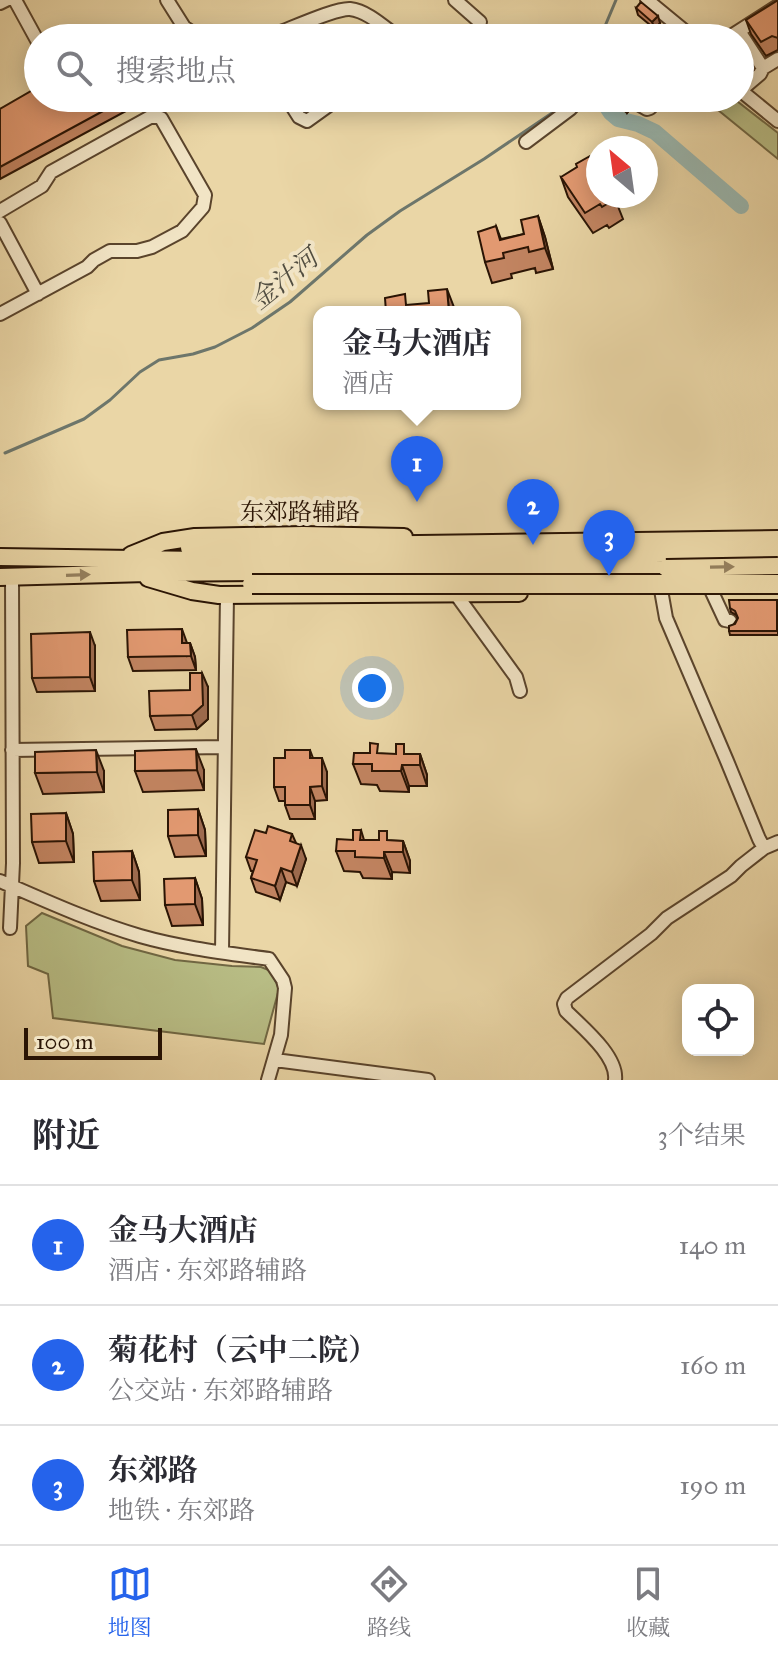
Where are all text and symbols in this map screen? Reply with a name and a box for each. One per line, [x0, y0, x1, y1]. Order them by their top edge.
search box [24, 24, 754, 112]
icon: search [52, 46, 96, 90]
text: 搜索地点 [116, 53, 236, 89]
north arrow [586, 136, 658, 208]
water label: 金汁河 [244, 240, 327, 316]
popup [313, 306, 521, 410]
text: 金马大酒店 [342, 325, 492, 361]
text: 酒店 [342, 367, 394, 399]
pin: 1 [391, 436, 443, 502]
pin: 2 [507, 479, 559, 545]
street label: 东郊路辅路 [240, 497, 360, 527]
pin: 3 [583, 510, 635, 576]
one-way arrow [710, 561, 735, 573]
one-way arrow [66, 569, 91, 582]
your location [352, 668, 392, 708]
map controls [682, 984, 754, 1056]
button: locate [682, 984, 754, 1056]
scale bar [24, 1024, 162, 1060]
text: 100 m [36, 1028, 93, 1055]
text: 附近 [32, 1115, 100, 1156]
text: 3个结果 [658, 1119, 746, 1151]
text: 金马大酒店 [108, 1212, 258, 1248]
text: 1 [53, 1229, 63, 1261]
text: 140 m [679, 1229, 746, 1261]
text: 酒店 · 东郊路辅路 [108, 1254, 307, 1286]
text: 菊花村（云中二院） [108, 1332, 378, 1368]
text: 2 [52, 1349, 64, 1381]
text: 160 m [680, 1349, 746, 1381]
text: 公交站 · 东郊路辅路 [108, 1374, 333, 1406]
text: 东郊路 [108, 1452, 198, 1488]
text: 3 [53, 1469, 63, 1501]
text: 190 m [679, 1469, 746, 1501]
text: 地铁 · 东郊路 [108, 1494, 255, 1526]
tab: 地图 [108, 1562, 152, 1641]
tab: 路线 [367, 1562, 411, 1641]
tab: 收藏 [626, 1562, 670, 1641]

